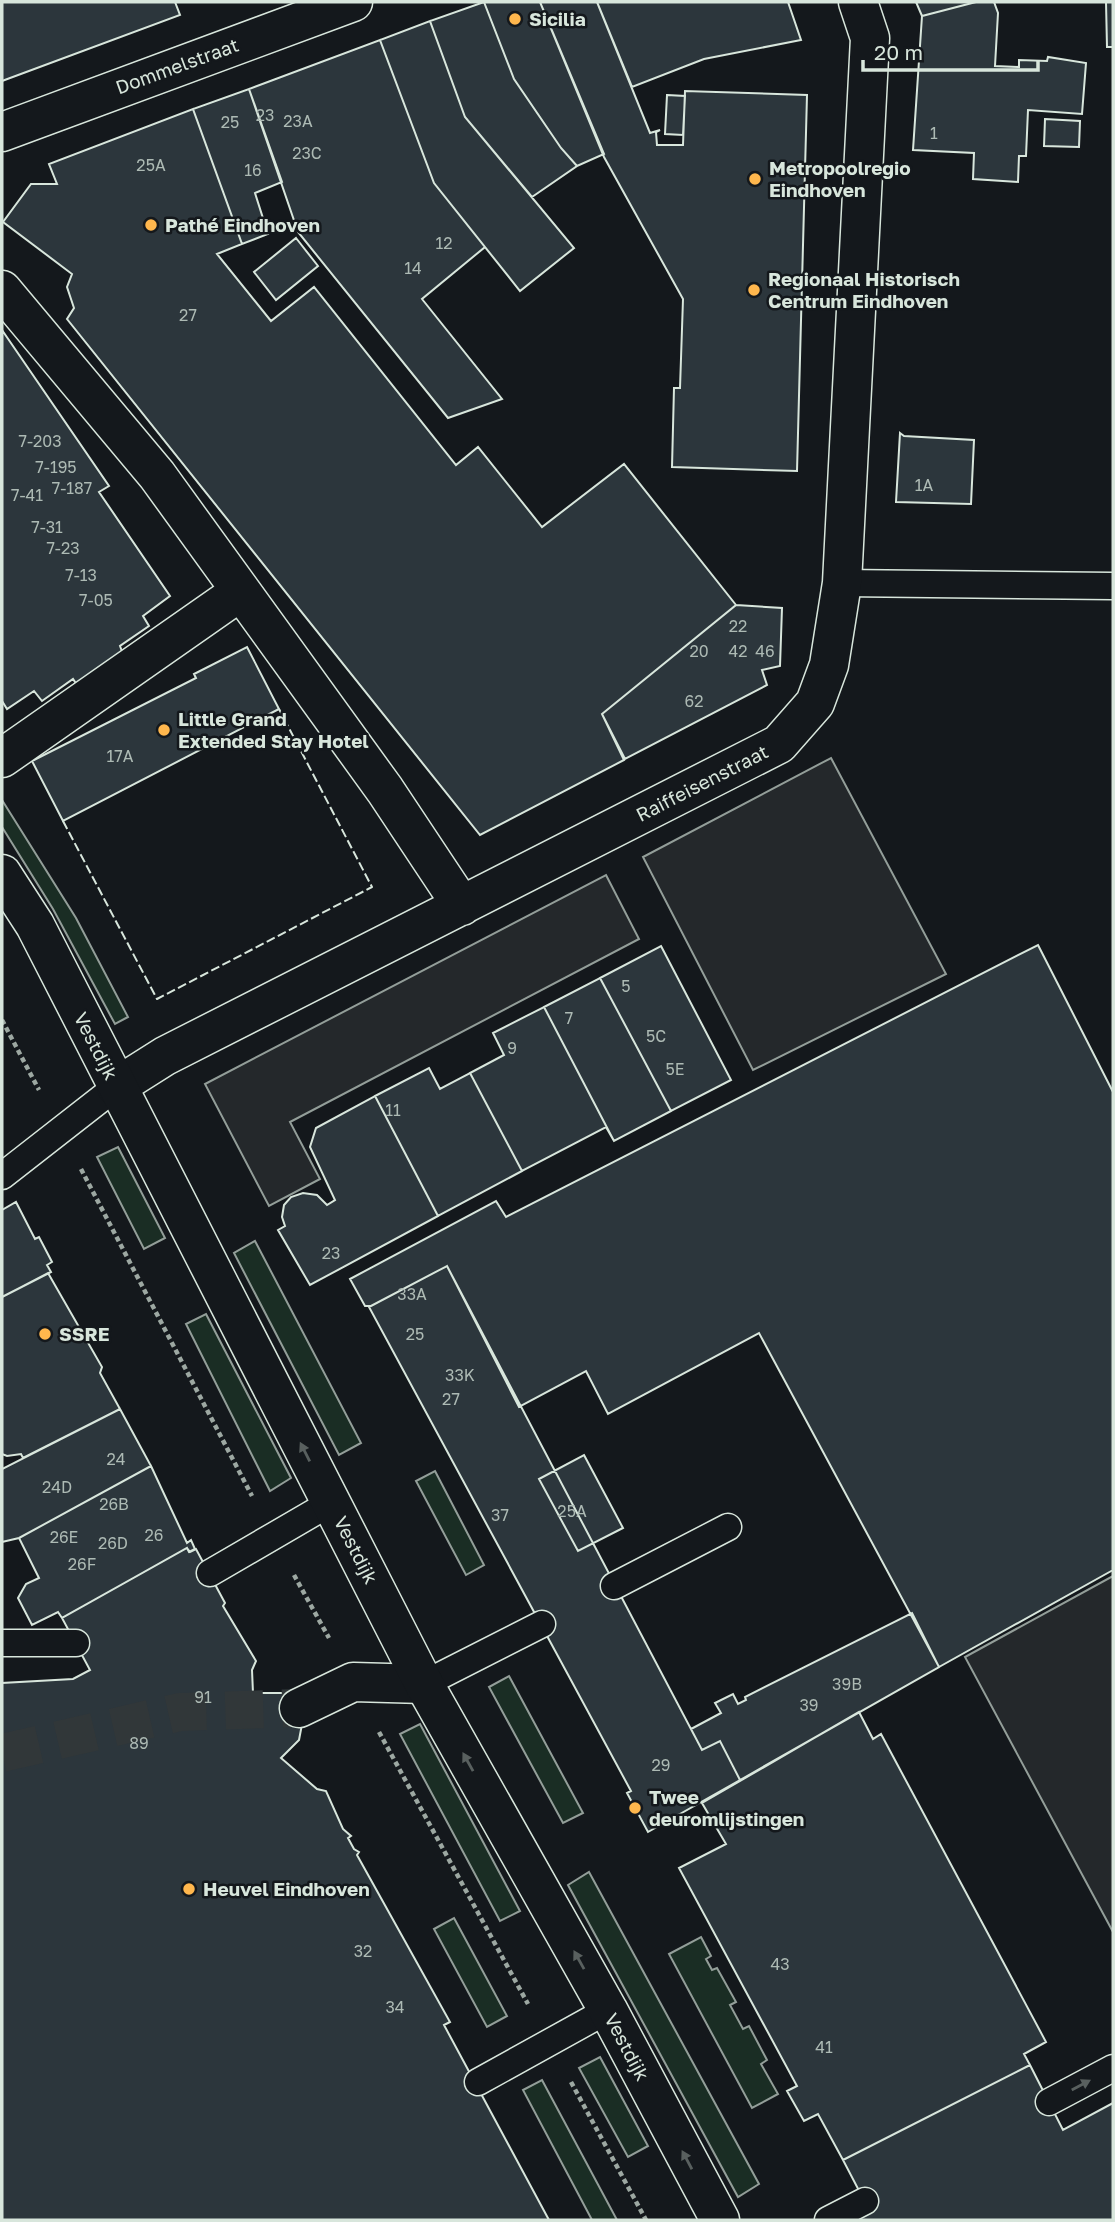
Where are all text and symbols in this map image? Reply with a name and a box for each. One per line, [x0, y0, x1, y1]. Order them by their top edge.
place label: Sicilia [529, 7, 586, 30]
marker: Sicilia [507, 11, 523, 27]
scale bar [863, 28, 1038, 72]
street label: Dommelstraat [112, 33, 241, 98]
text: 20 m [874, 39, 923, 65]
house number: 23 [256, 105, 274, 125]
house number: 23A [283, 111, 313, 131]
house number: 25 [221, 112, 239, 132]
house number: 1 [930, 123, 938, 143]
house number: 23C [292, 143, 322, 163]
house number: 25A [136, 155, 166, 175]
place label: Metropoolregio Eindhoven [769, 156, 911, 201]
house number: 16 [244, 160, 262, 180]
marker: Metropoolregio Eindhoven [747, 171, 763, 187]
place label: Pathé Eindhoven [165, 213, 320, 236]
marker: Pathé Eindhoven [143, 217, 159, 233]
house number: 12 [435, 233, 453, 253]
house number: 14 [404, 258, 422, 278]
place label: Regionaal Historisch Centrum Eindhoven [768, 267, 960, 312]
marker: Regionaal Historisch Centrum Eindhoven [746, 282, 762, 298]
house number: 27 [179, 305, 197, 325]
house number: 7-203 [18, 431, 62, 451]
house number: 7-195 [35, 457, 77, 477]
house number: 1A [915, 475, 934, 495]
house number: 7-187 [52, 478, 92, 498]
house number: 7-41 [11, 485, 43, 505]
house number: 7-31 [31, 517, 63, 537]
house number: 7-23 [46, 538, 80, 558]
house number: 7-13 [65, 565, 97, 585]
house number: 7-05 [79, 590, 113, 610]
house number: 22 [729, 616, 747, 636]
house number: 20 [689, 641, 709, 661]
house number: 42 [728, 641, 748, 661]
house number: 46 [755, 641, 775, 661]
house number: 62 [685, 691, 703, 711]
place label: Little Grand Extended Stay Hotel [178, 707, 369, 752]
marker: Little Grand Extended Stay Hotel [156, 722, 172, 738]
street label: Raiffeisenstraat [632, 739, 772, 826]
house number: 17A [107, 746, 134, 766]
house number: 5 [621, 976, 631, 996]
street label: Vestdijk [70, 1008, 123, 1084]
house number: 7 [565, 1008, 573, 1028]
house number: 5C [646, 1026, 666, 1046]
house number: 9 [507, 1038, 517, 1058]
house number: 5E [665, 1059, 685, 1079]
house number: 11 [385, 1100, 401, 1120]
house number: 23 [322, 1243, 340, 1263]
house number: 33A [397, 1284, 427, 1304]
place label: SSRE [59, 1322, 110, 1345]
house number: 25 [406, 1324, 424, 1344]
marker: SSRE [37, 1326, 53, 1342]
house number: 33K [445, 1365, 475, 1385]
house number: 27 [442, 1389, 460, 1409]
one-way arrow [300, 1441, 312, 1461]
house number: 24 [106, 1449, 126, 1469]
house number: 24D [42, 1477, 72, 1497]
house number: 26B [99, 1494, 129, 1514]
house number: 25A [557, 1501, 587, 1521]
house number: 37 [491, 1505, 509, 1525]
street label: Vestdijk [330, 1512, 383, 1588]
house number: 26 [145, 1525, 163, 1545]
house number: 26E [50, 1527, 78, 1547]
house number: 26D [98, 1533, 128, 1553]
house number: 26F [68, 1554, 96, 1574]
house number: 39B [832, 1674, 862, 1694]
house number: 91 [194, 1687, 212, 1707]
house number: 39 [799, 1695, 819, 1715]
house number: 89 [129, 1733, 149, 1753]
one-way arrow [462, 1752, 474, 1771]
house number: 29 [652, 1755, 670, 1775]
place label: Twee deuromlijstingen [649, 1785, 804, 1830]
marker: Twee deuromlijstingen [627, 1800, 643, 1816]
place label: Heuvel Eindhoven [203, 1877, 370, 1900]
marker: Heuvel Eindhoven [181, 1881, 197, 1897]
house number: 32 [354, 1941, 372, 1961]
one-way arrow [573, 1950, 585, 1970]
house number: 43 [770, 1954, 790, 1974]
house number: 34 [385, 1997, 405, 2017]
street label: Vestdijk [600, 2009, 655, 2085]
house number: 41 [815, 2037, 833, 2057]
one-way arrow [1071, 2079, 1091, 2091]
one-way arrow [682, 2150, 693, 2170]

